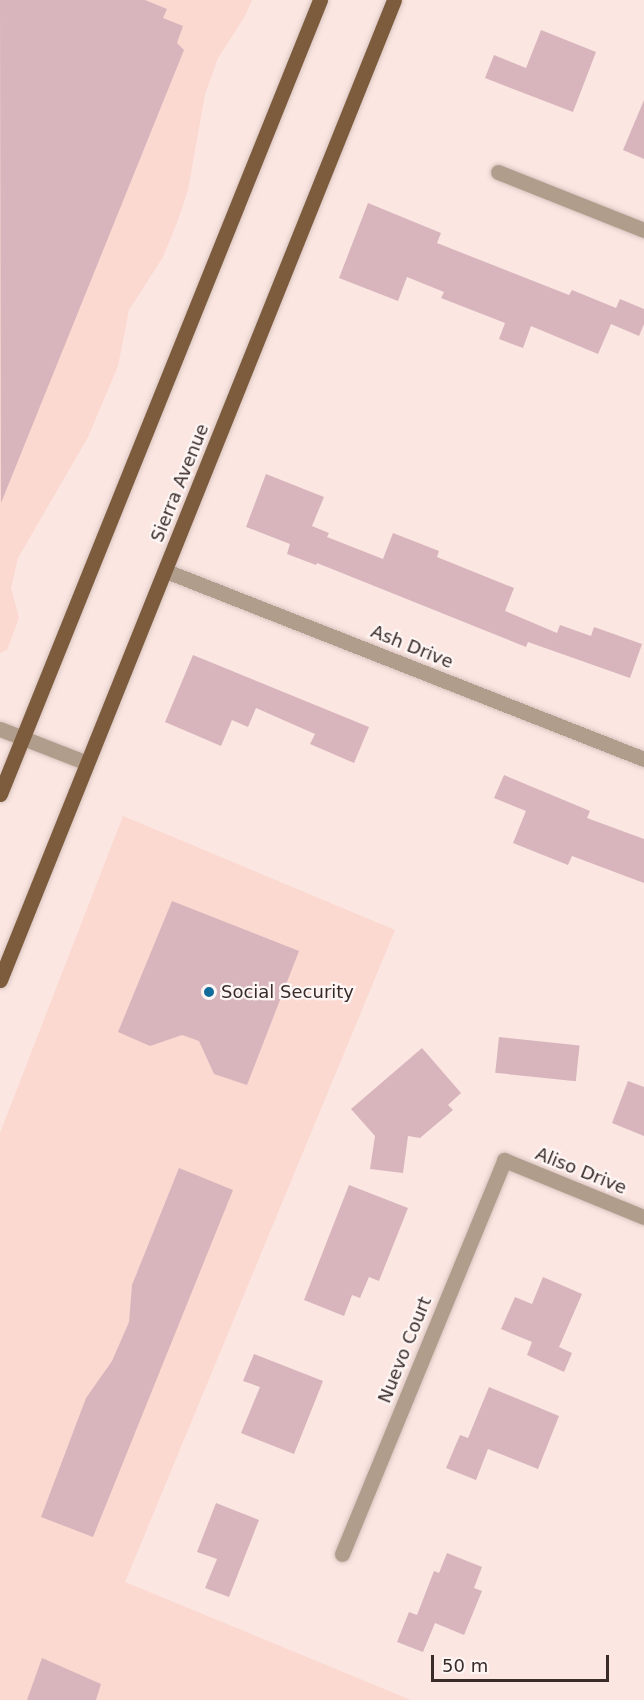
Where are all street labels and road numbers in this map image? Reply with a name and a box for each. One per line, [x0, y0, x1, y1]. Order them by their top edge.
street label: Sierra Avenue [146, 421, 214, 545]
street label: Ash Drive [368, 621, 456, 673]
street label: Aliso Drive [532, 1143, 630, 1199]
street label: Nuevo Court [374, 1294, 436, 1406]

